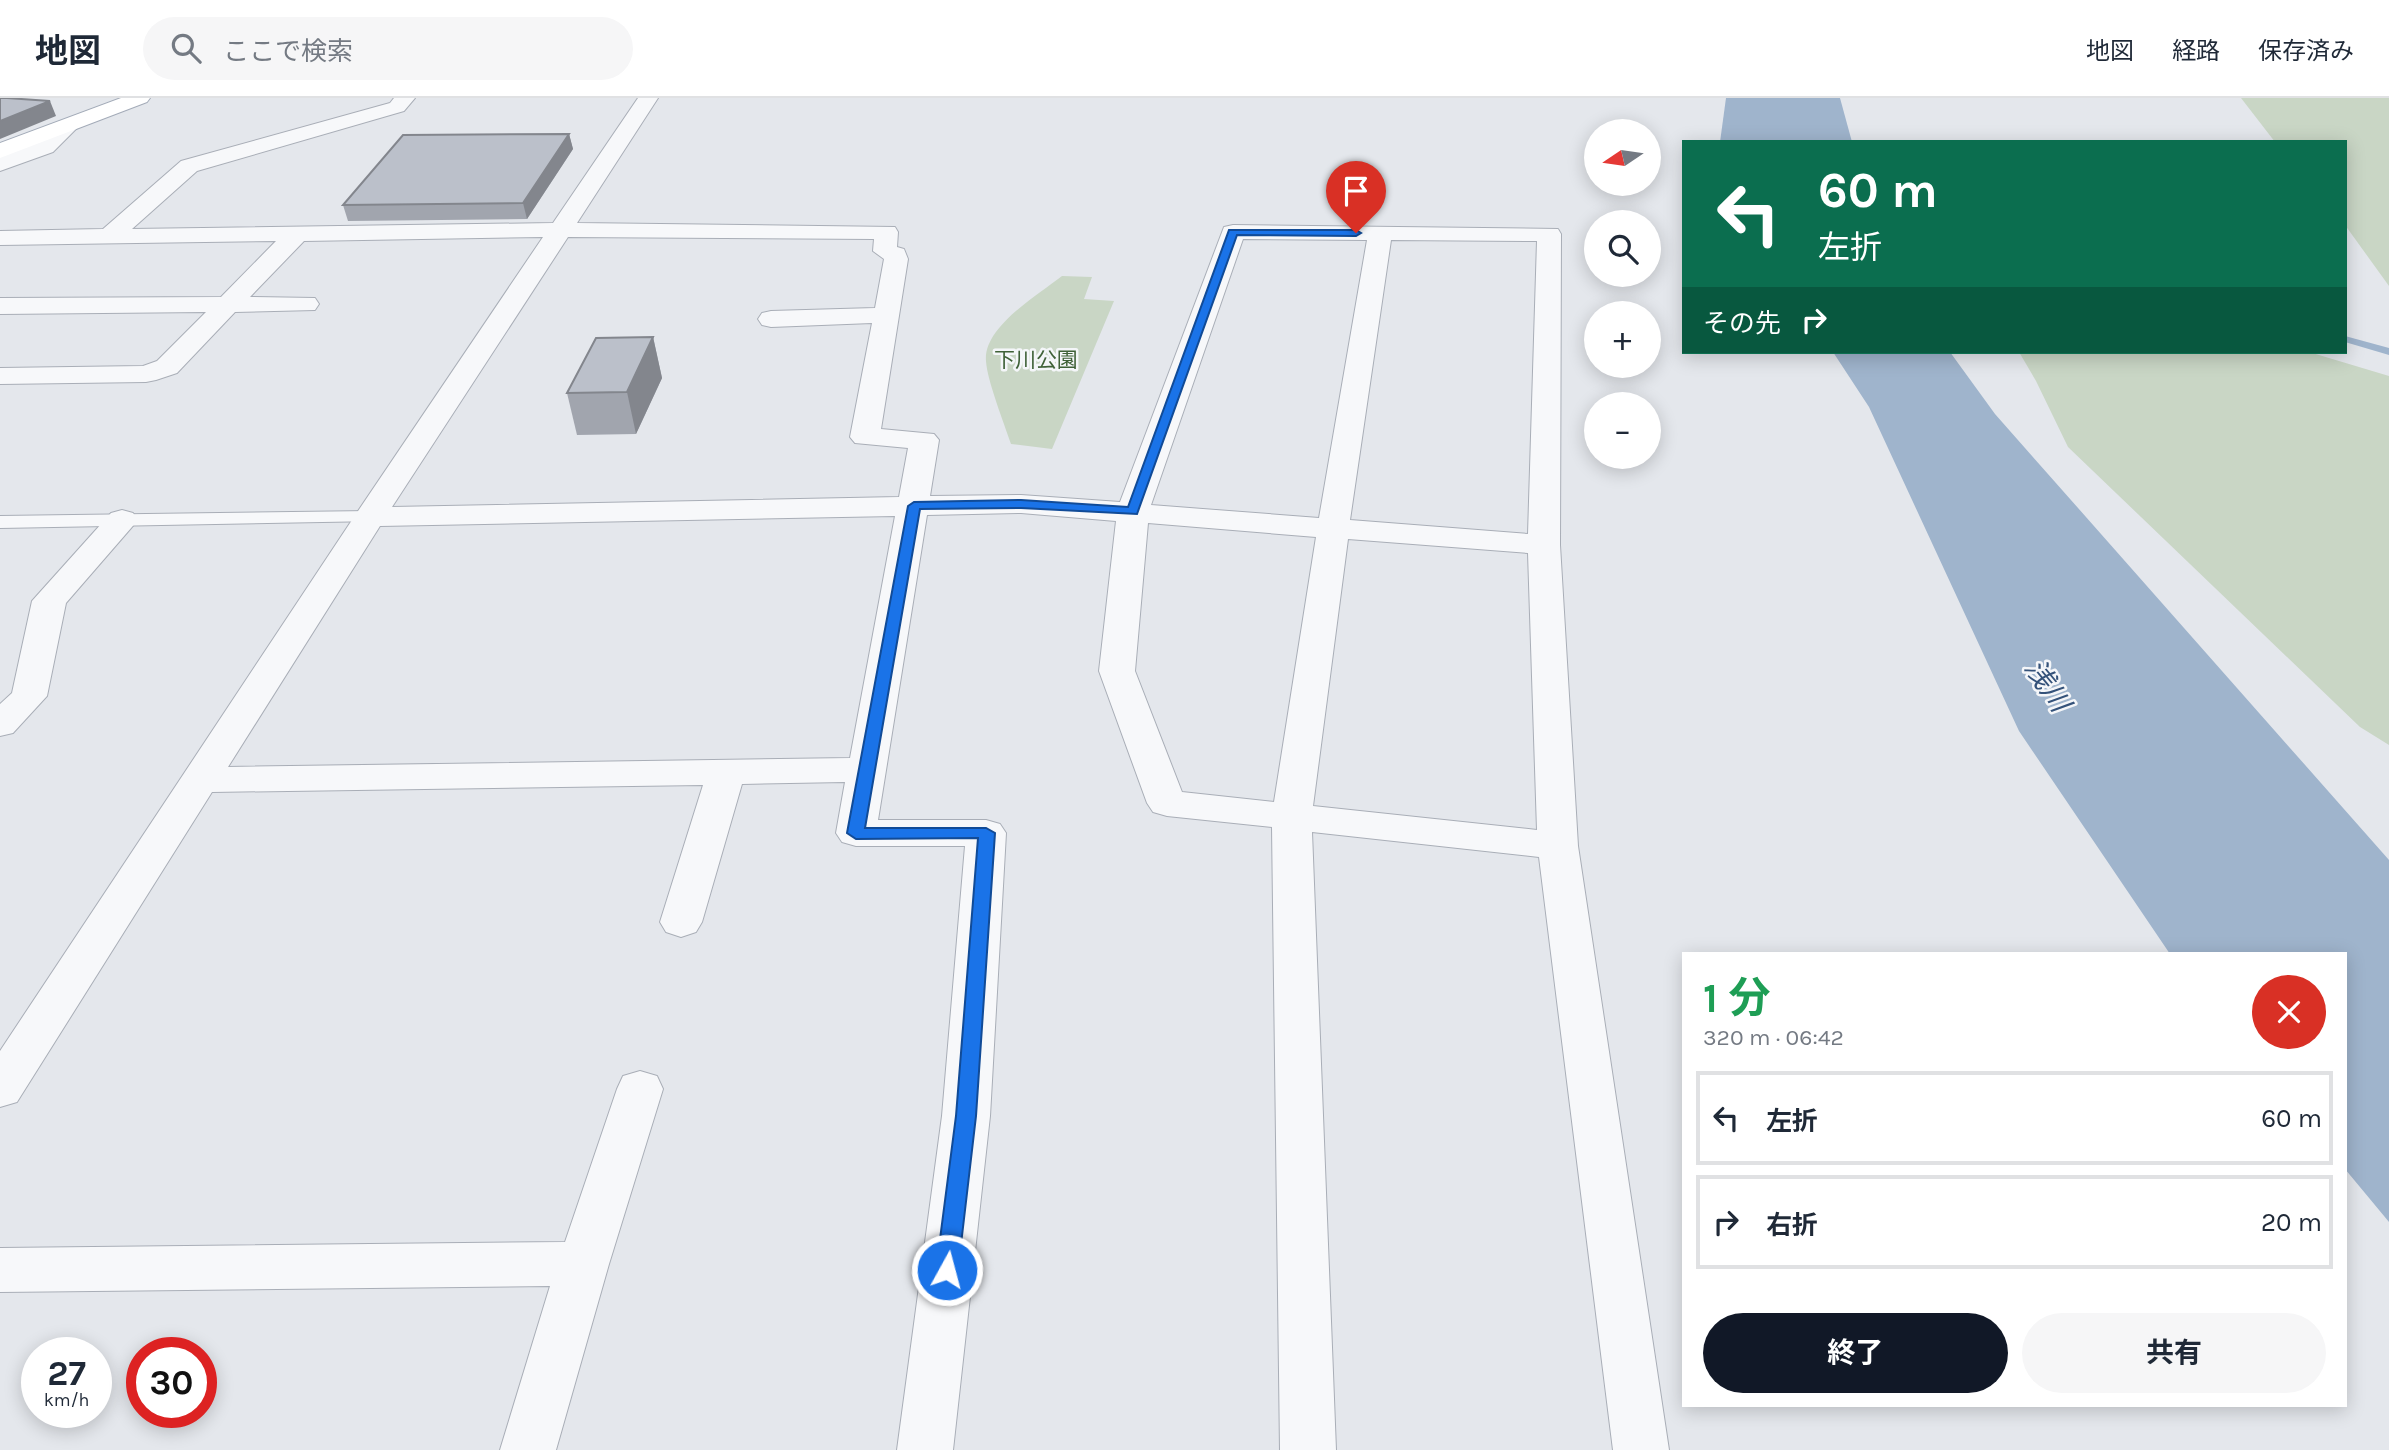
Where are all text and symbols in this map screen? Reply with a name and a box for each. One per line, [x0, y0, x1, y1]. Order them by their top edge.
search box [143, 17, 633, 80]
icon: search [167, 29, 205, 67]
text: 地図 [35, 32, 101, 70]
text: ここで検索 [223, 36, 353, 67]
text: 地図 [2086, 37, 2134, 65]
text: 経路 [2172, 37, 2220, 65]
text: 保存済み [2258, 37, 2354, 65]
north arrow [1584, 119, 1661, 196]
map controls [1584, 119, 1661, 469]
pin [1326, 161, 1386, 233]
text: 60 m [1818, 162, 1938, 219]
icon: left [1703, 168, 1794, 259]
icon: arrive [1337, 172, 1375, 210]
button: search [1584, 210, 1661, 287]
text: 左折 [1818, 229, 1882, 266]
button: + [1584, 301, 1661, 378]
icon: right [1795, 301, 1833, 339]
text: その先 [1703, 308, 1781, 339]
park label: 下川公園 [994, 348, 1078, 372]
button: − [1584, 392, 1661, 469]
water label: 浅川 [2018, 653, 2079, 720]
text: 1 分 [1703, 973, 1771, 1023]
button: close [2252, 975, 2326, 1049]
text: 320 m · 06:42 [1703, 1024, 1844, 1051]
icon: left [1707, 1099, 1745, 1137]
text: 60 m [2261, 1103, 2322, 1134]
text: 左折 [1766, 1106, 1818, 1137]
icon: right [1707, 1203, 1745, 1241]
text: 20 m [2261, 1207, 2322, 1238]
text: 右折 [1766, 1210, 1818, 1241]
position arrow [910, 1233, 984, 1307]
button: 終了 [1703, 1313, 2008, 1393]
button: 共有 [2022, 1313, 2326, 1393]
speed limit sign: 30 [126, 1337, 217, 1428]
text: 27 [47, 1353, 86, 1394]
text: km/h [44, 1389, 89, 1411]

